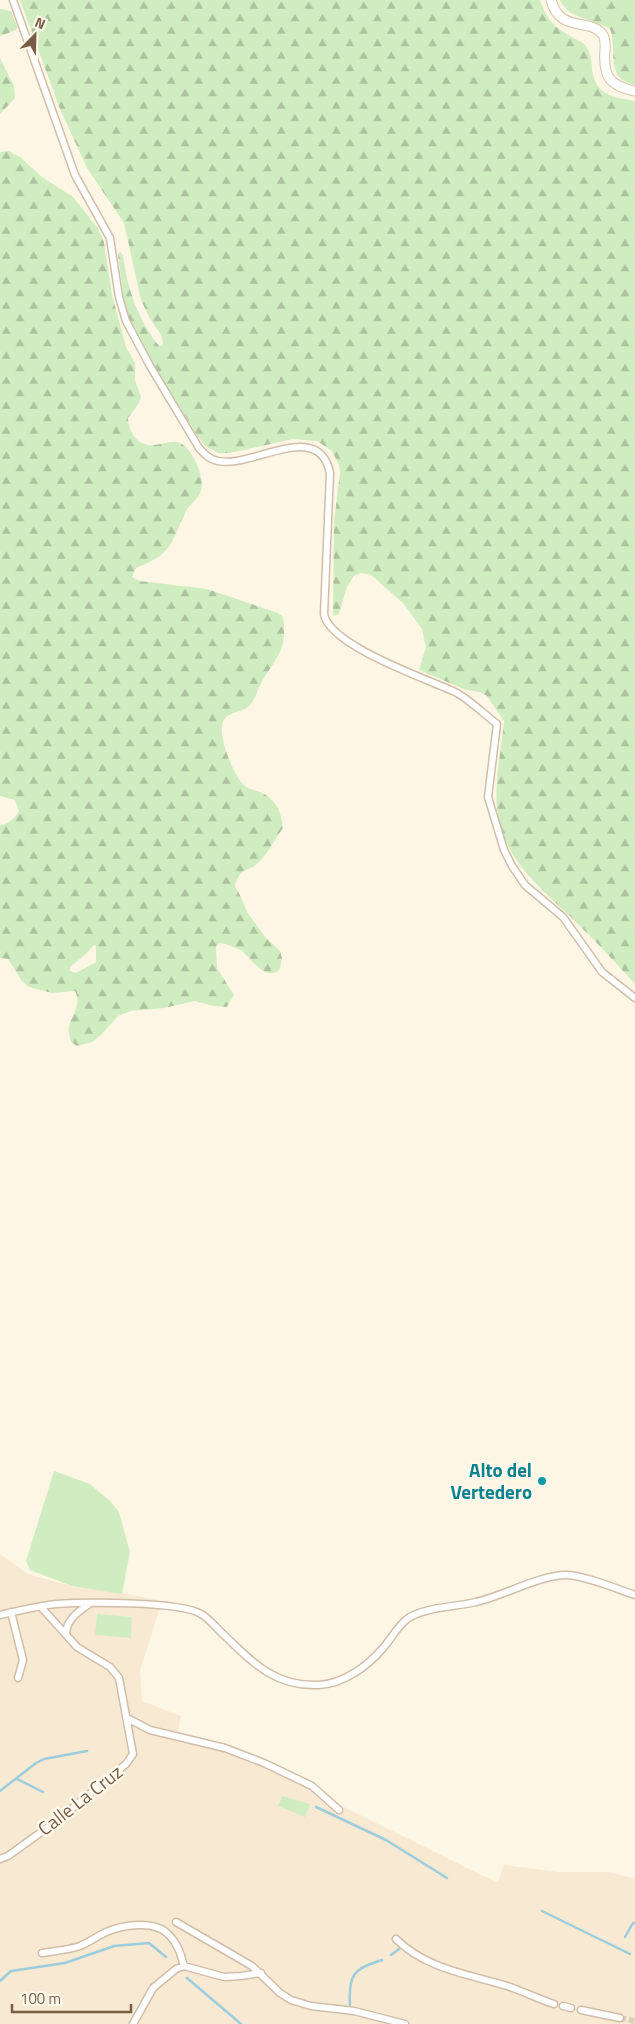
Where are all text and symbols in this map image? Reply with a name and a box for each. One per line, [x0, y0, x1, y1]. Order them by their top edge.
north arrow [10, 10, 60, 60]
text: N [32, 11, 49, 34]
place label: Alto del Vertedero [450, 1455, 532, 1506]
marker: Alto del Vertedero [536, 1475, 548, 1487]
street label: Calle La Cruz [31, 1757, 128, 1842]
scale bar [12, 1982, 131, 2014]
text: 100 m [20, 1987, 61, 2010]

